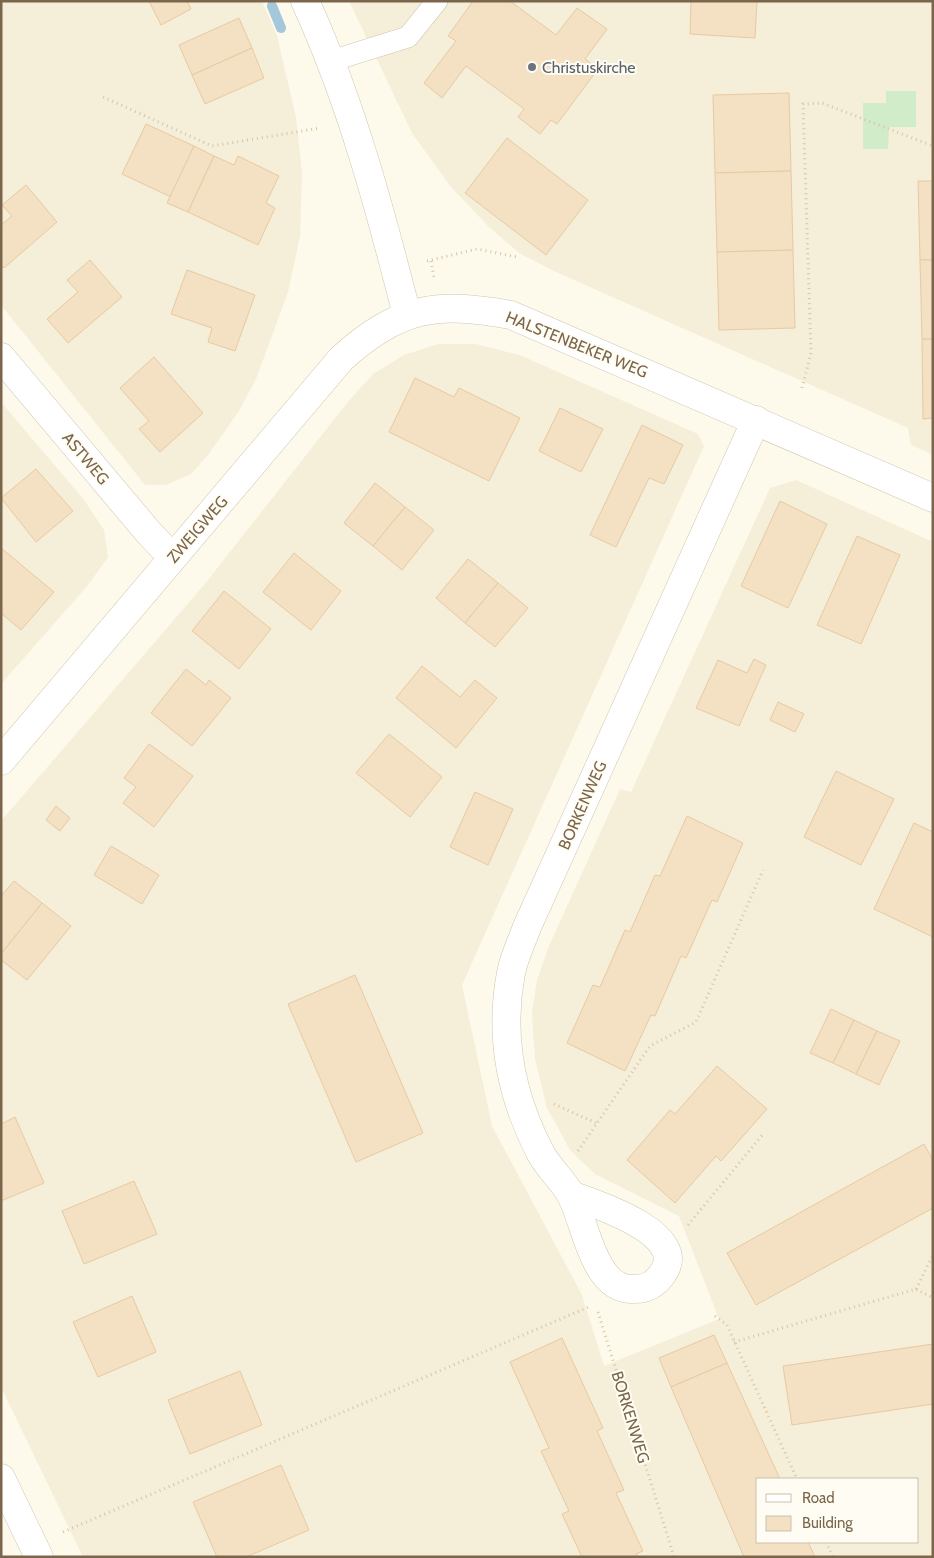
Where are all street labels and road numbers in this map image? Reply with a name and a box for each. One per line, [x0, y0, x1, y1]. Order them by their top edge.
street label: HALSTENBEKER WEG [503, 307, 651, 382]
street label: ASTWEG [58, 428, 113, 488]
street label: ZWEIGWEG [163, 492, 232, 567]
street label: BORKENWEG [554, 758, 611, 853]
street label: BORKENWEG [608, 1369, 654, 1465]

